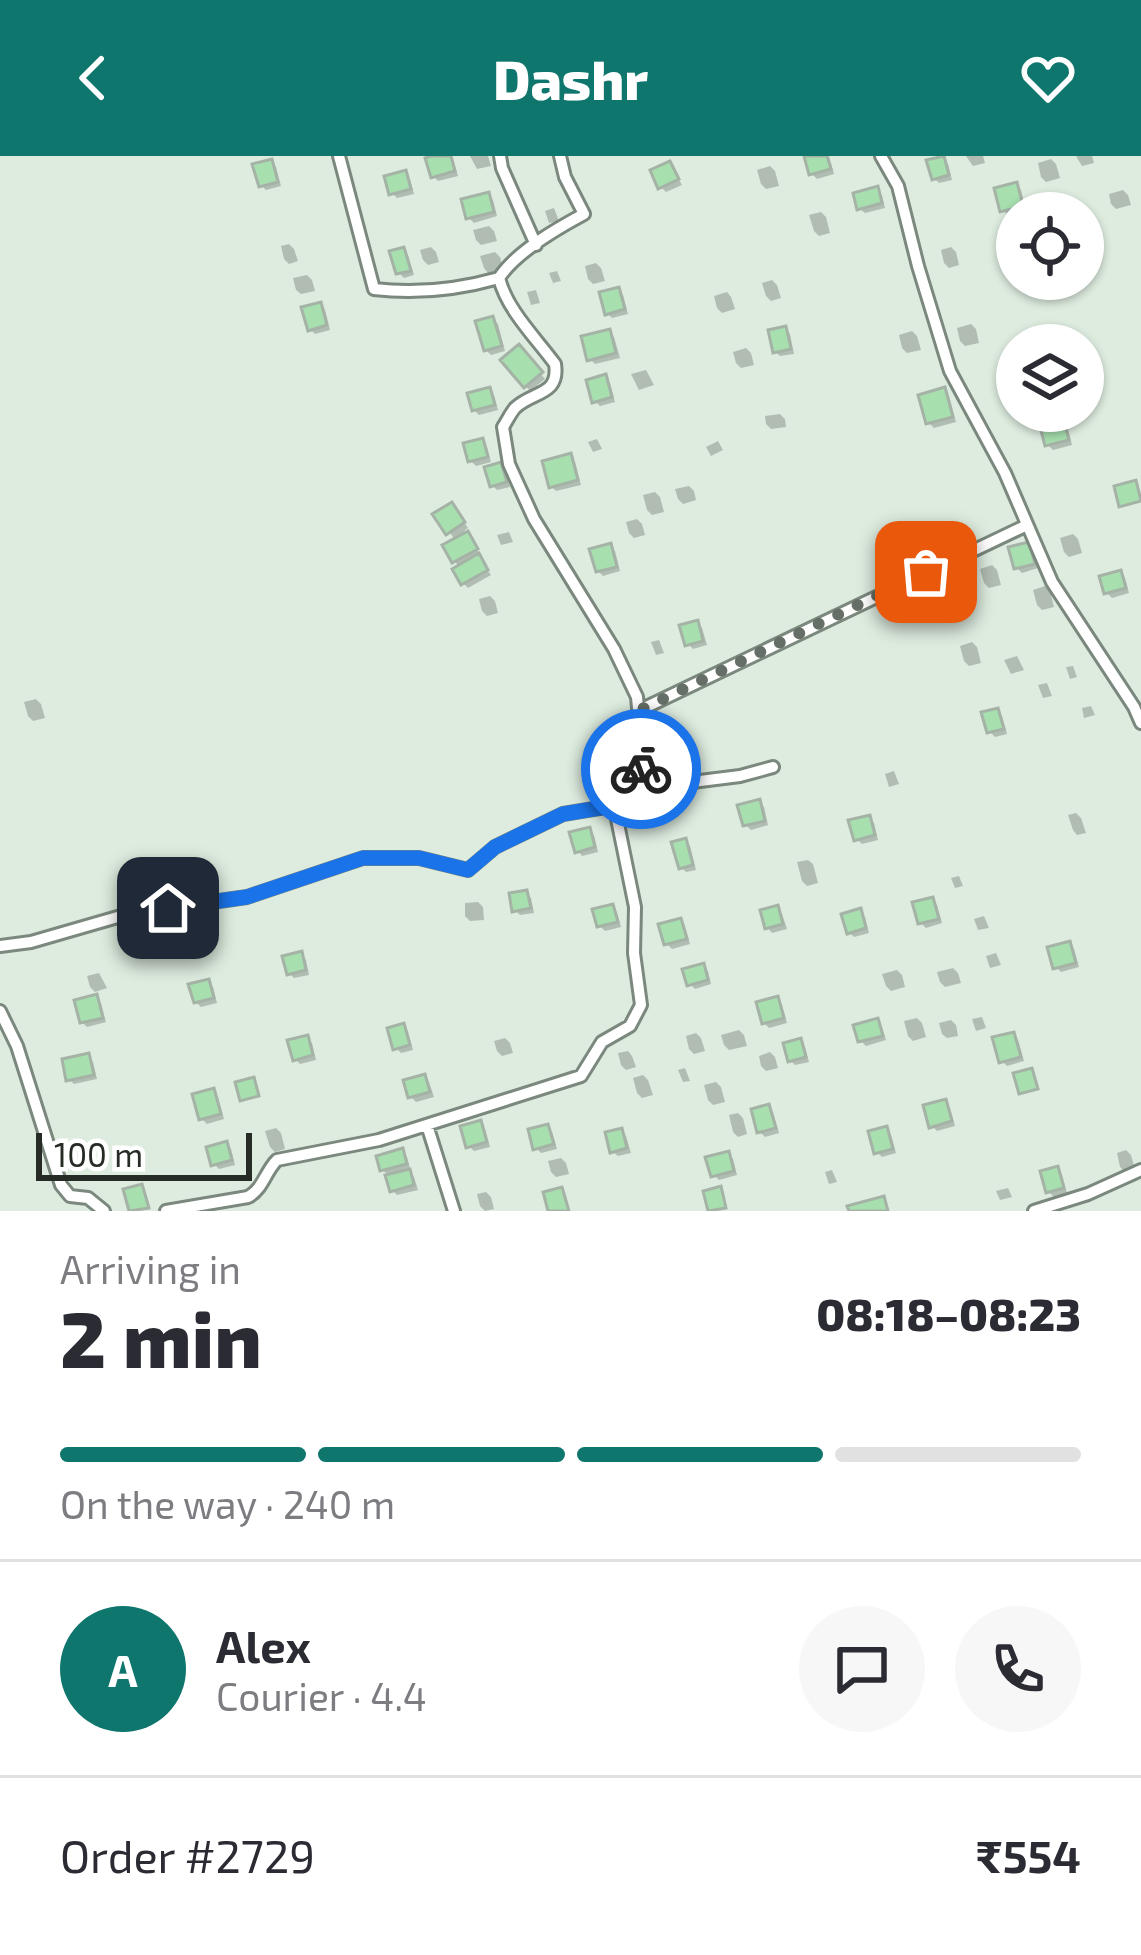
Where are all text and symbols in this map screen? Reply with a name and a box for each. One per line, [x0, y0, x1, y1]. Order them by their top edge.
icon: back [60, 45, 126, 111]
icon: heart [1015, 45, 1081, 111]
text: Dashr [493, 46, 648, 111]
map controls [996, 192, 1104, 432]
button: locate [996, 192, 1104, 300]
button: layers [996, 324, 1104, 432]
pin [875, 521, 977, 623]
icon: bag [893, 539, 959, 605]
courier [581, 709, 701, 829]
icon: bike [608, 736, 674, 802]
pin [117, 857, 219, 959]
icon: home [135, 875, 201, 941]
scale bar [36, 1127, 252, 1180]
text: 100 m [54, 1134, 143, 1174]
text: Arriving in [60, 1245, 241, 1292]
text: 08:18–08:23 [816, 1286, 1081, 1340]
text: 2 min [60, 1290, 262, 1384]
text: On the way · 240 m [60, 1480, 395, 1527]
button: chat [799, 1606, 925, 1732]
button: phone [955, 1606, 1081, 1732]
text: Alex [216, 1618, 311, 1672]
text: A [108, 1642, 138, 1696]
text: Courier · 4.4 [216, 1672, 427, 1719]
text: Order #2729 [60, 1828, 315, 1882]
text: ₹554 [976, 1828, 1081, 1882]

